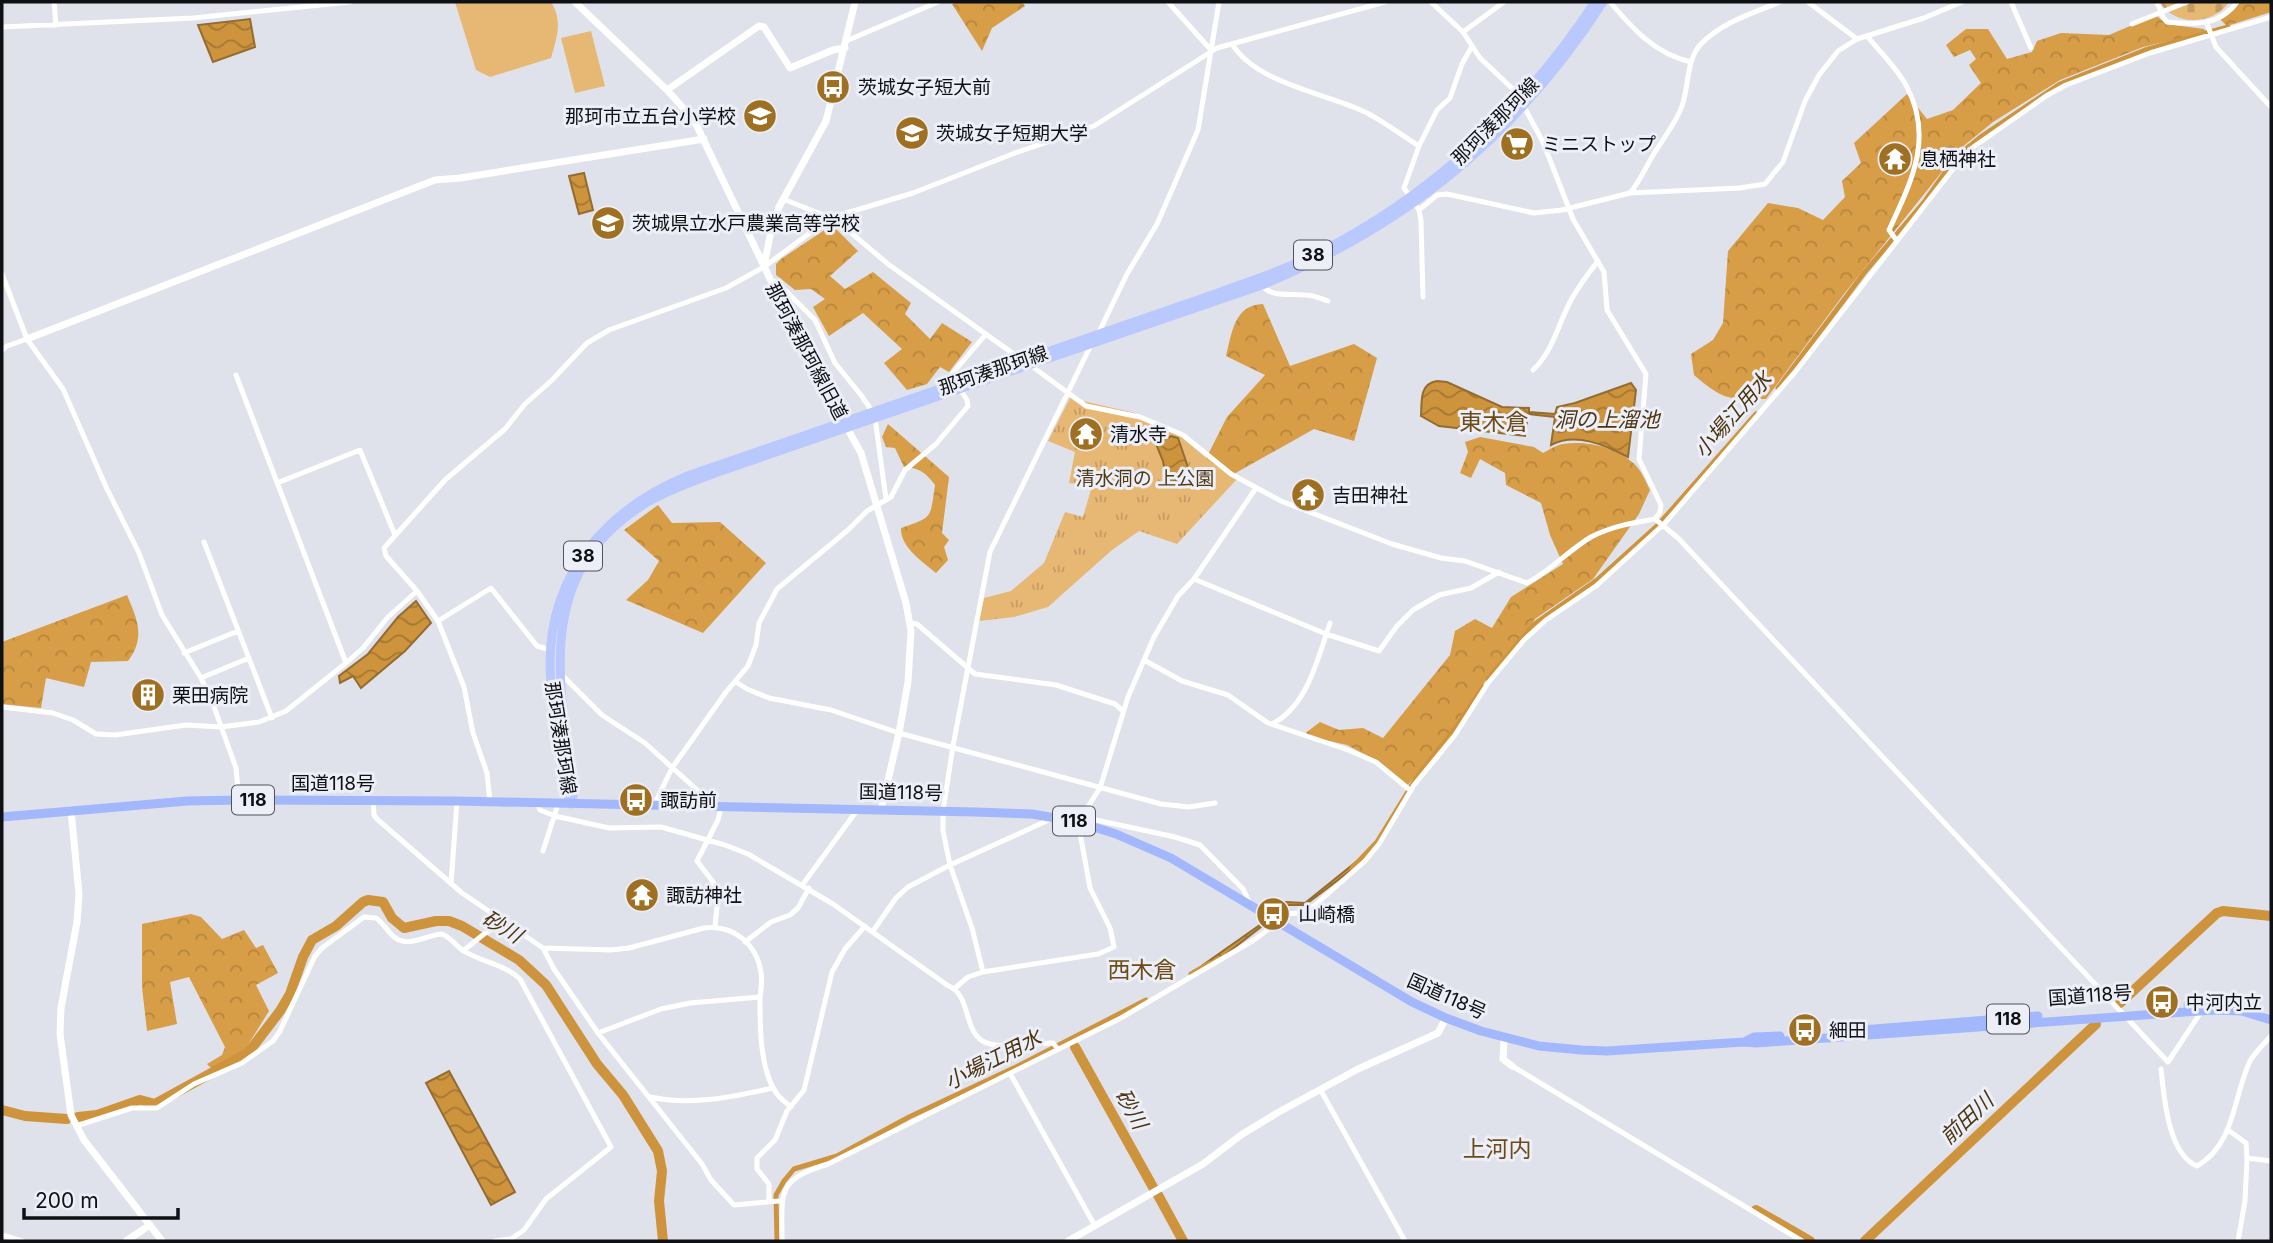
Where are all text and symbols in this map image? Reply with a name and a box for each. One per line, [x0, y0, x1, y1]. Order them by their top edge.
bus stop icon: 茨城女子短大前 [814, 68, 852, 106]
street label: 那珂湊那珂線 [1447, 73, 1544, 170]
place label: 茨城女子短大前 [858, 76, 991, 99]
school or university icon: 那珂市立五台小学校 [741, 97, 779, 135]
place label: 那珂市立五台小学校 [565, 105, 736, 128]
school or university icon: 茨城女子短期大学 [893, 114, 931, 152]
place label: 茨城女子短期大学 [936, 122, 1088, 145]
supermarket icon: ミニストップ [1498, 125, 1536, 163]
place label: ミニストップ [1542, 133, 1656, 156]
temple icon: 息栖神社 [1876, 140, 1914, 178]
place label: 息栖神社 [1920, 148, 1996, 171]
school or university icon: 茨城県立水戸農業高等学校 [589, 204, 627, 242]
place label: 茨城県立水戸農業高等学校 [632, 212, 860, 235]
road number: 38 [1294, 241, 1332, 270]
street label: 那珂湊那珂線旧道 [761, 279, 852, 424]
street label: 那珂湊那珂線 [936, 341, 1051, 400]
water label: 小場江用水 [1689, 365, 1778, 462]
water label: 洞の上溜池 [1555, 407, 1661, 432]
district label: 東木倉 [1460, 408, 1529, 436]
temple icon: 清水寺 [1067, 415, 1105, 453]
place label: 清水寺 [1110, 423, 1167, 446]
park label: 清水洞の 上公園 [1076, 467, 1214, 490]
temple icon: 吉田神社 [1289, 476, 1327, 514]
place label: 吉田神社 [1332, 484, 1408, 507]
road number: 38 [564, 542, 602, 570]
building icon: 栗田病院 [129, 676, 167, 714]
street label: 那珂湊那珂線 [540, 680, 581, 796]
place label: 栗田病院 [172, 684, 248, 707]
street label: 国道118号 [291, 772, 375, 795]
street label: 国道118号 [859, 780, 943, 805]
bus stop icon: 諏訪前 [617, 781, 655, 819]
road number: 118 [232, 786, 274, 814]
place label: 諏訪前 [660, 789, 717, 812]
road number: 118 [1053, 806, 1095, 836]
temple icon: 諏訪神社 [623, 876, 661, 914]
place label: 諏訪神社 [666, 884, 742, 907]
bus stop icon: 山崎橋 [1254, 895, 1292, 933]
place label: 山崎橋 [1298, 903, 1355, 926]
water label: 砂川 [478, 905, 528, 949]
district label: 西木倉 [1108, 956, 1177, 984]
street label: 国道118号 [1404, 969, 1490, 1024]
street label: 国道118号 [2047, 981, 2133, 1010]
bus stop icon: 中河内立 [2143, 983, 2181, 1021]
place label: 中河内立 [2186, 991, 2262, 1014]
road number: 118 [1987, 1004, 2029, 1034]
bus stop icon: 細田 [1786, 1011, 1824, 1049]
place label: 細田 [1829, 1019, 1867, 1042]
water label: 小場江用水 [940, 1024, 1047, 1095]
water label: 砂川 [1110, 1084, 1154, 1135]
water label: 前田川 [1935, 1087, 2000, 1149]
district label: 上河内 [1463, 1135, 1532, 1163]
scale bar [24, 1176, 178, 1220]
text: 200 m [35, 1188, 99, 1213]

